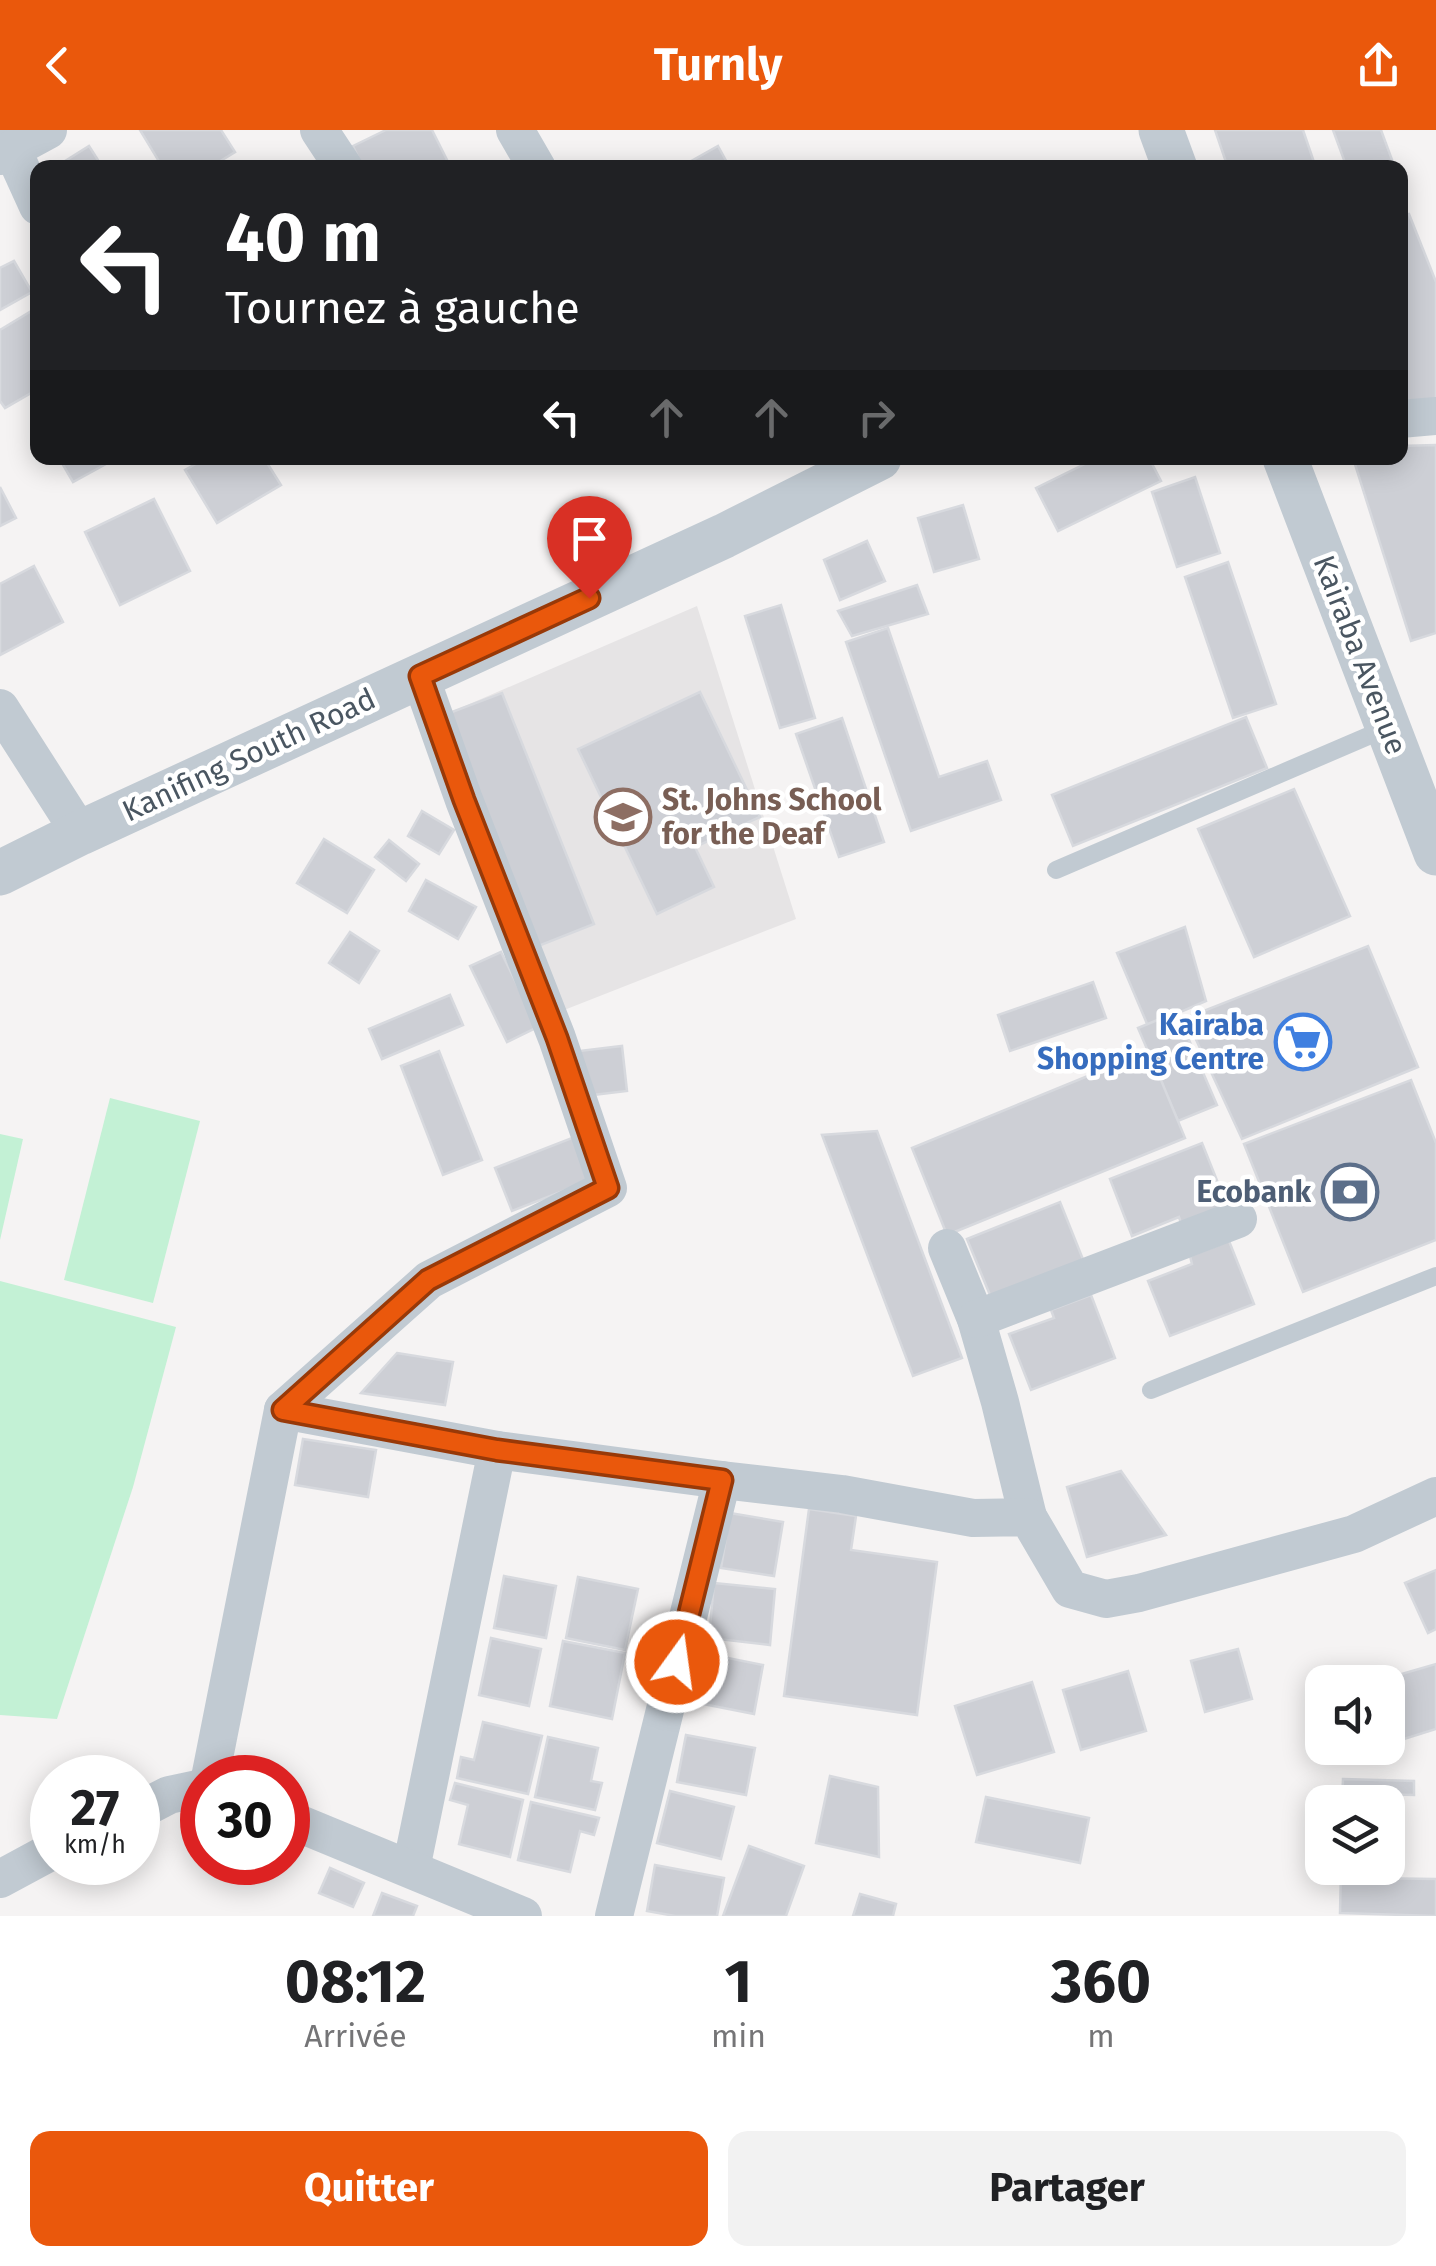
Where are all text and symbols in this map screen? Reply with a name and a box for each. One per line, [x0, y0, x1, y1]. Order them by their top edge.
icon: back [30, 38, 85, 93]
text: Turnly [654, 38, 782, 92]
icon: share [1351, 38, 1406, 93]
text: 40 m [225, 196, 381, 280]
icon: left [60, 200, 190, 330]
text: Tournez à gauche [225, 281, 580, 335]
icon: left [534, 390, 589, 445]
icon: ahead [639, 390, 694, 445]
icon: ahead [744, 390, 799, 445]
icon: right [849, 390, 904, 445]
pin [547, 496, 632, 599]
icon: arrive [562, 511, 617, 566]
street label: Kairaba Avenue [1305, 550, 1415, 760]
street label: Kanifing South Road [117, 681, 381, 829]
place label: St. Johns School for the Deaf [662, 782, 881, 852]
school or university icon: St. Johns School for the Deaf [593, 787, 653, 847]
place label: Kairaba Shopping Centre [1037, 1007, 1264, 1077]
supermarket icon: Kairaba Shopping Centre [1273, 1012, 1333, 1072]
bank icon: Ecobank [1320, 1162, 1380, 1222]
place label: Ecobank [1197, 1174, 1311, 1210]
position arrow [625, 1610, 729, 1714]
map controls [1305, 1665, 1405, 1885]
button: sound [1305, 1665, 1405, 1765]
speed limit sign: 30 [180, 1755, 310, 1885]
text: 27 [71, 1778, 119, 1838]
button: layers [1305, 1785, 1405, 1885]
text: km/h [64, 1830, 126, 1860]
text: 08:12 [285, 1946, 426, 2018]
text: 1 [725, 1946, 752, 2018]
text: 360 [1051, 1946, 1151, 2018]
text: Arrivée [304, 2017, 407, 2055]
text: min [711, 2017, 766, 2055]
text: m [1087, 2017, 1115, 2055]
button: Quitter [30, 2131, 708, 2246]
button: Partager [728, 2131, 1406, 2246]

